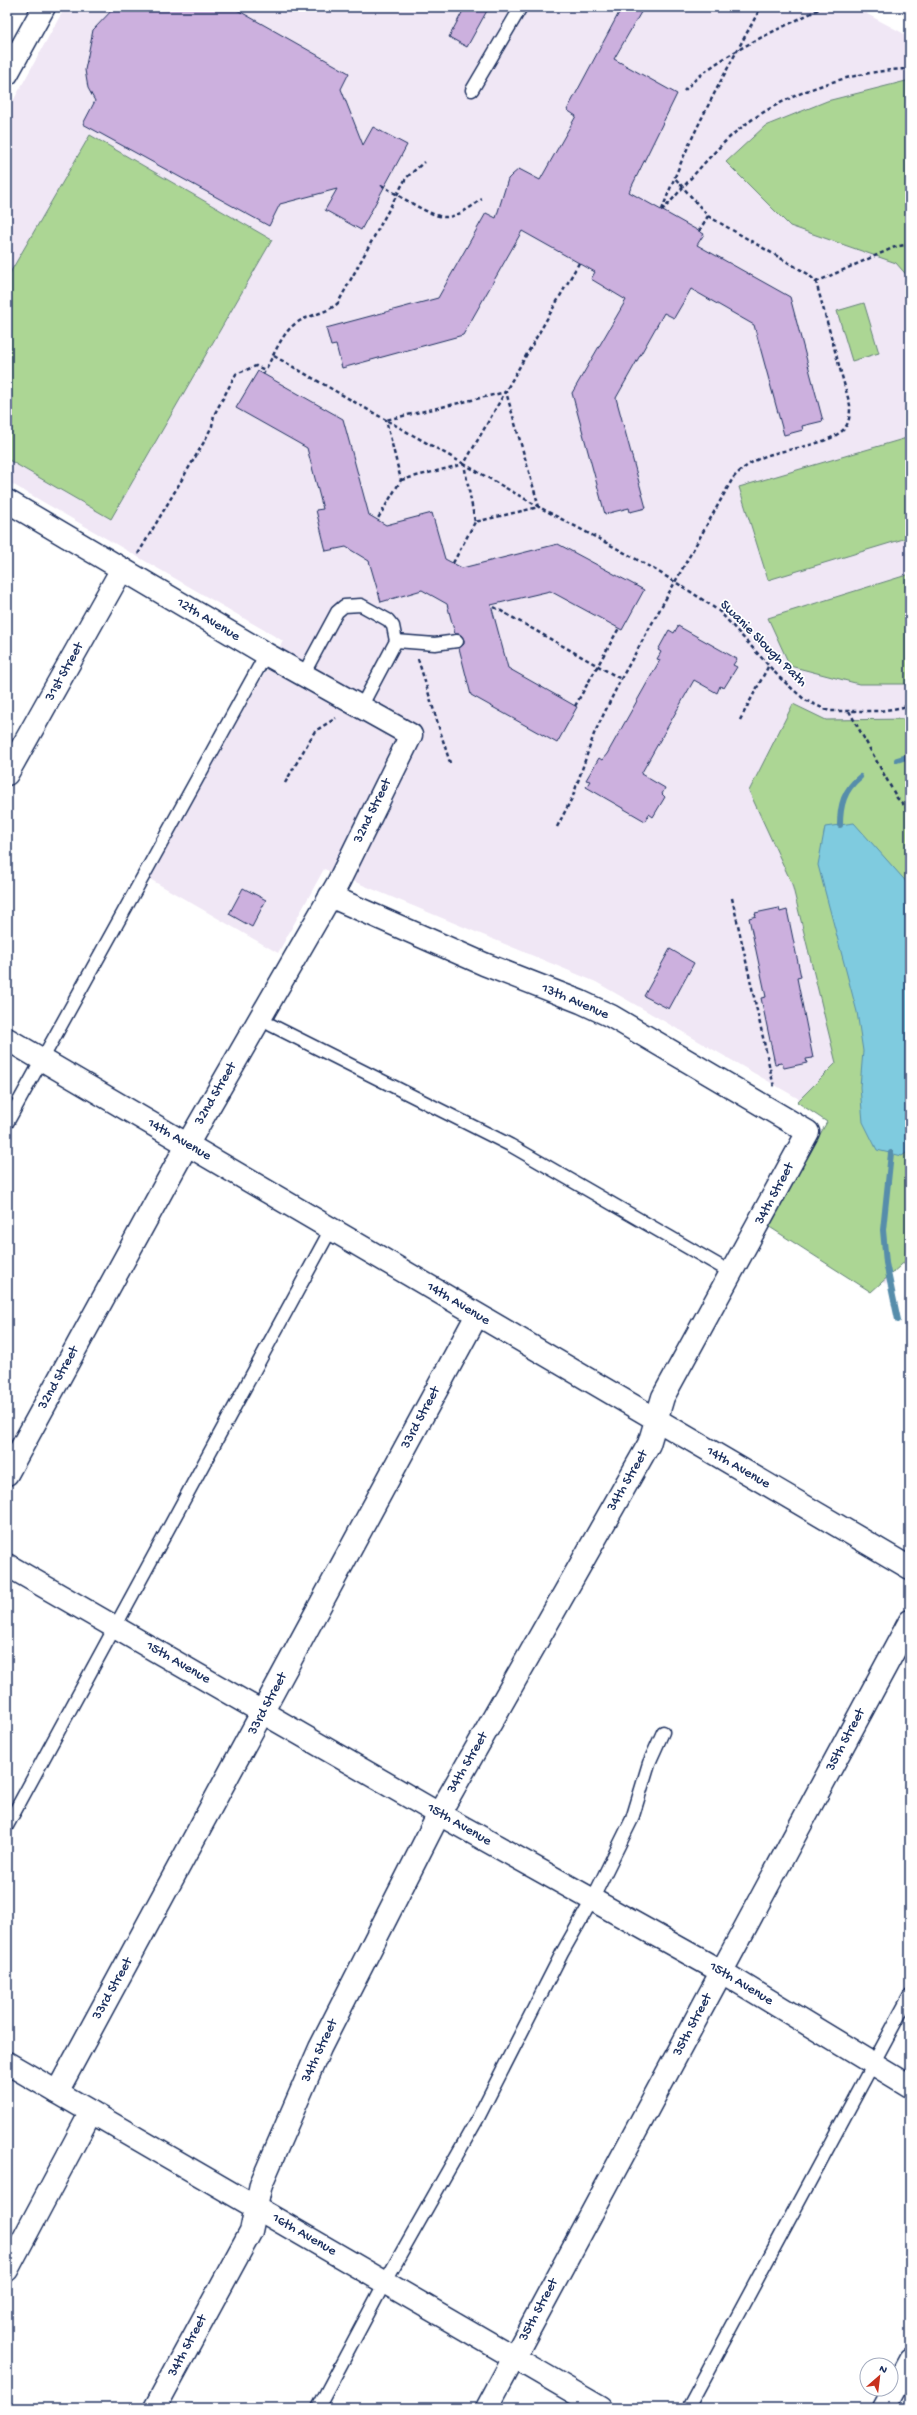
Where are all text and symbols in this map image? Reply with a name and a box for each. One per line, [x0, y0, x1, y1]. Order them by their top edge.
street label: 12th Avenue [172, 594, 244, 646]
street label: Swanie Slough Path [716, 597, 810, 691]
street label: 31st Street [41, 639, 89, 705]
street label: 32nd Street [350, 775, 396, 847]
street label: 13th Avenue [538, 980, 612, 1024]
street label: 32nd Street [191, 1058, 241, 1129]
street label: 14th Avenue [143, 1114, 215, 1165]
street label: 34th Street [751, 1159, 799, 1229]
street label: 14th Avenue [422, 1278, 493, 1330]
street label: 32nd Street [34, 1342, 84, 1413]
street label: 33rd Street [397, 1383, 445, 1453]
street label: 14th Avenue [702, 1442, 774, 1493]
street label: 34th Street [603, 1446, 653, 1515]
street label: 15th Avenue [142, 1637, 214, 1689]
street label: 33rd Street [244, 1669, 292, 1739]
street label: 35th Street [822, 1705, 870, 1775]
street label: 34th Street [443, 1728, 493, 1797]
street label: 15th Avenue [423, 1799, 495, 1851]
street label: 33rd Street [89, 1954, 138, 2024]
street label: 15th Avenue [705, 1958, 777, 2010]
street label: 35th Street [669, 1990, 717, 2060]
street label: 34th Street [298, 2016, 343, 2086]
street label: 16th Avenue [268, 2209, 340, 2261]
street label: 35th Street [515, 2275, 563, 2345]
street label: 34th Street [164, 2311, 212, 2381]
north arrow [859, 2357, 899, 2397]
text: N [877, 2363, 889, 2377]

